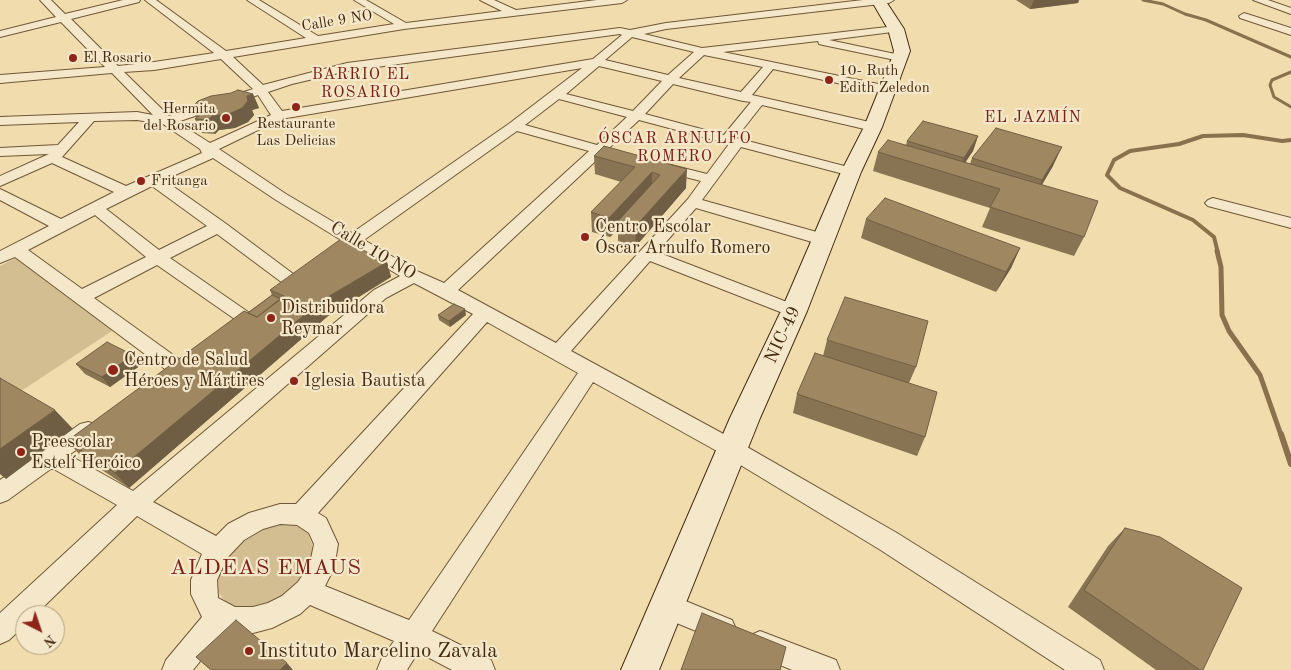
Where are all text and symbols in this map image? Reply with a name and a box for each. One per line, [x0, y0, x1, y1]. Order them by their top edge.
street label: Calle 9 NO [300, 7, 374, 35]
place label: El Rosario [83, 49, 151, 67]
marker: El Rosario [67, 52, 79, 64]
place label: 10- Ruth Edith Zeledon [839, 62, 930, 97]
district label: BARRIO EL ROSARIO [311, 65, 411, 103]
marker: 10- Ruth Edith Zeledon [823, 74, 835, 86]
place label: Hermita del Rosario [143, 100, 216, 135]
marker: Restaurante Las Delicias [290, 101, 302, 113]
district label: EL JAZMÍN [983, 108, 1083, 128]
marker: Hermita del Rosario [220, 112, 232, 124]
place label: Restaurante Las Delicias [256, 115, 336, 150]
district label: ÓSCAR ARNULFO ROMERO [597, 129, 753, 167]
place label: Fritanga [151, 172, 208, 190]
marker: Fritanga [135, 175, 147, 187]
place label: Centro Escolar Óscar Arnulfo Romero [595, 216, 770, 258]
street label: Calle 10 NO [326, 217, 420, 285]
marker: Centro Escolar Óscar Arnulfo Romero [579, 231, 591, 243]
place label: Distribuidora Reymar [281, 297, 385, 340]
street label: NIC-49 [760, 303, 806, 367]
marker: Distribuidora Reymar [265, 312, 277, 324]
place label: Centro de Salud Héroes y Mártires [124, 349, 264, 392]
marker: Centro de Salud Héroes y Mártires [106, 363, 120, 377]
place label: Iglesia Bautista [304, 370, 426, 392]
marker: Iglesia Bautista [288, 375, 300, 387]
place label: Preescolar Estelí Heróico [31, 431, 141, 474]
marker: Preescolar Estelí Heróico [15, 446, 27, 458]
district label: ALDEAS EMAUS [169, 555, 363, 581]
north arrow [15, 605, 65, 655]
text: N [41, 632, 58, 649]
place label: Instituto Marcelino Zavala [259, 638, 498, 664]
marker: Instituto Marcelino Zavala [243, 645, 255, 657]

